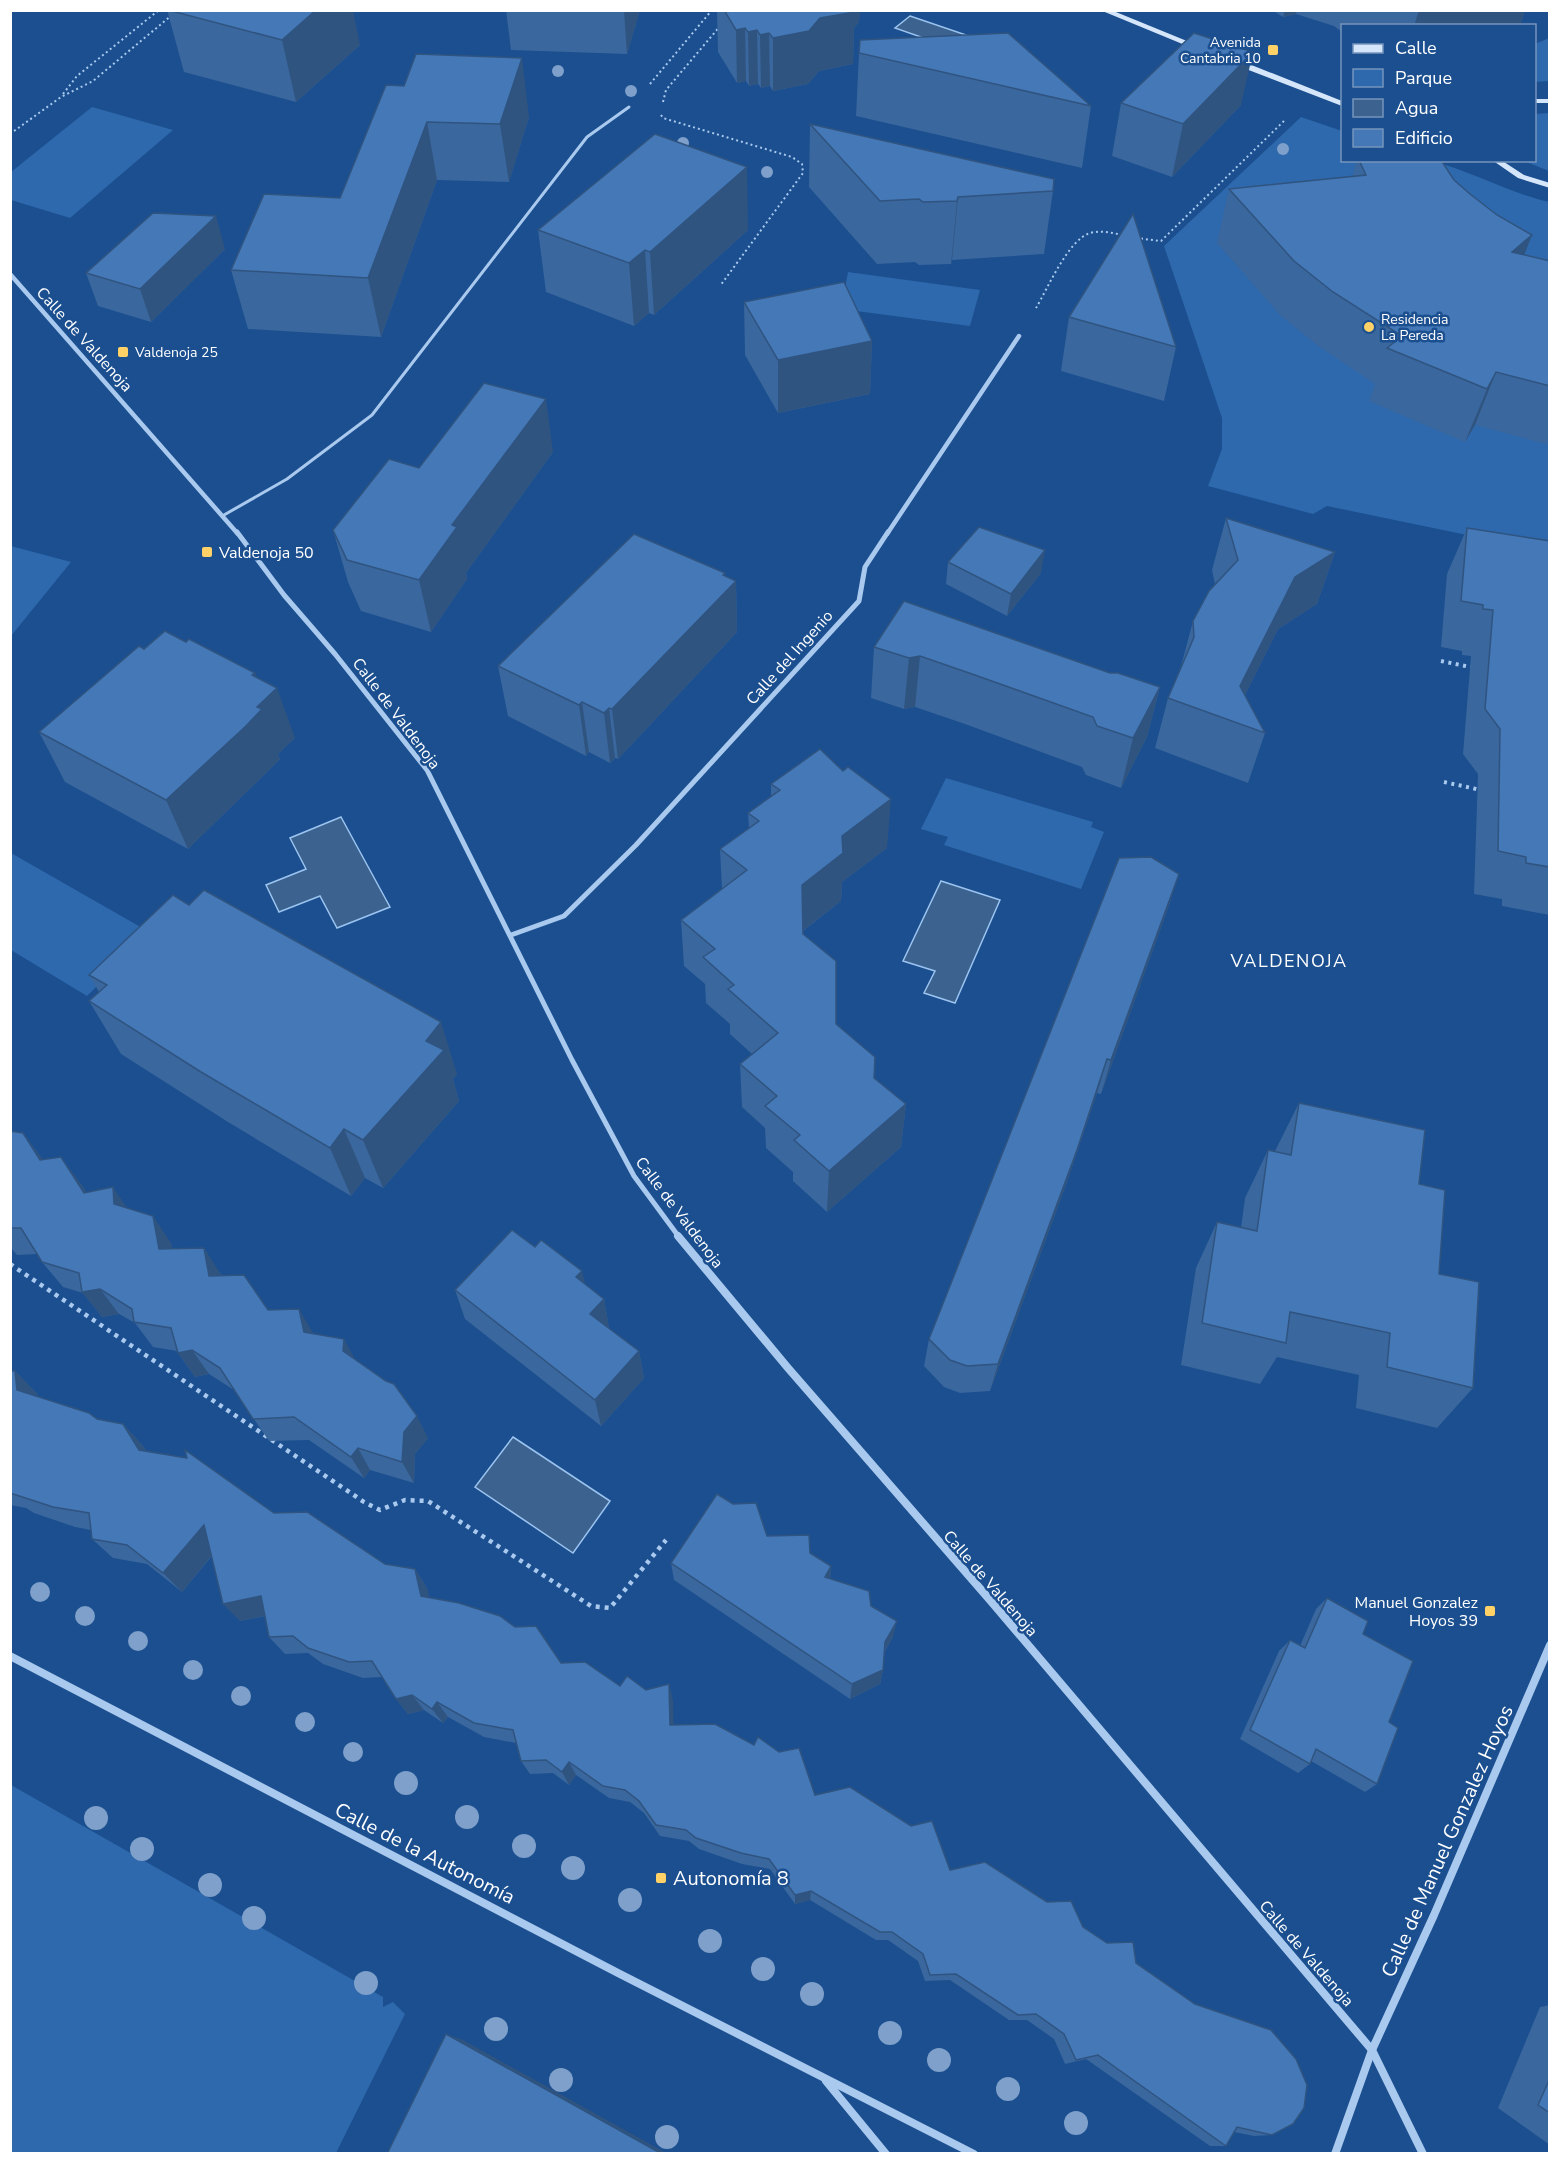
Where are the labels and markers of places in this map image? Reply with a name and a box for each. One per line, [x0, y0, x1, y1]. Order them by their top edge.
place label: Avenida Cantabria 10 [1180, 33, 1261, 68]
marker: Avenida Cantabria 10 [1266, 43, 1280, 57]
place label: Residencia La Pereda [1381, 310, 1448, 345]
marker: Residencia La Pereda [1362, 320, 1376, 334]
place label: Valdenoja 25 [134, 343, 218, 362]
marker: Valdenoja 25 [116, 345, 130, 359]
place label: Valdenoja 50 [218, 542, 314, 564]
marker: Valdenoja 50 [200, 545, 214, 559]
place label: Manuel Gonzalez Hoyos 39 [1354, 1592, 1478, 1632]
marker: Manuel Gonzalez Hoyos 39 [1483, 1604, 1497, 1618]
place label: Autonomía 8 [673, 1865, 789, 1892]
marker: Autonomía 8 [654, 1871, 668, 1885]

